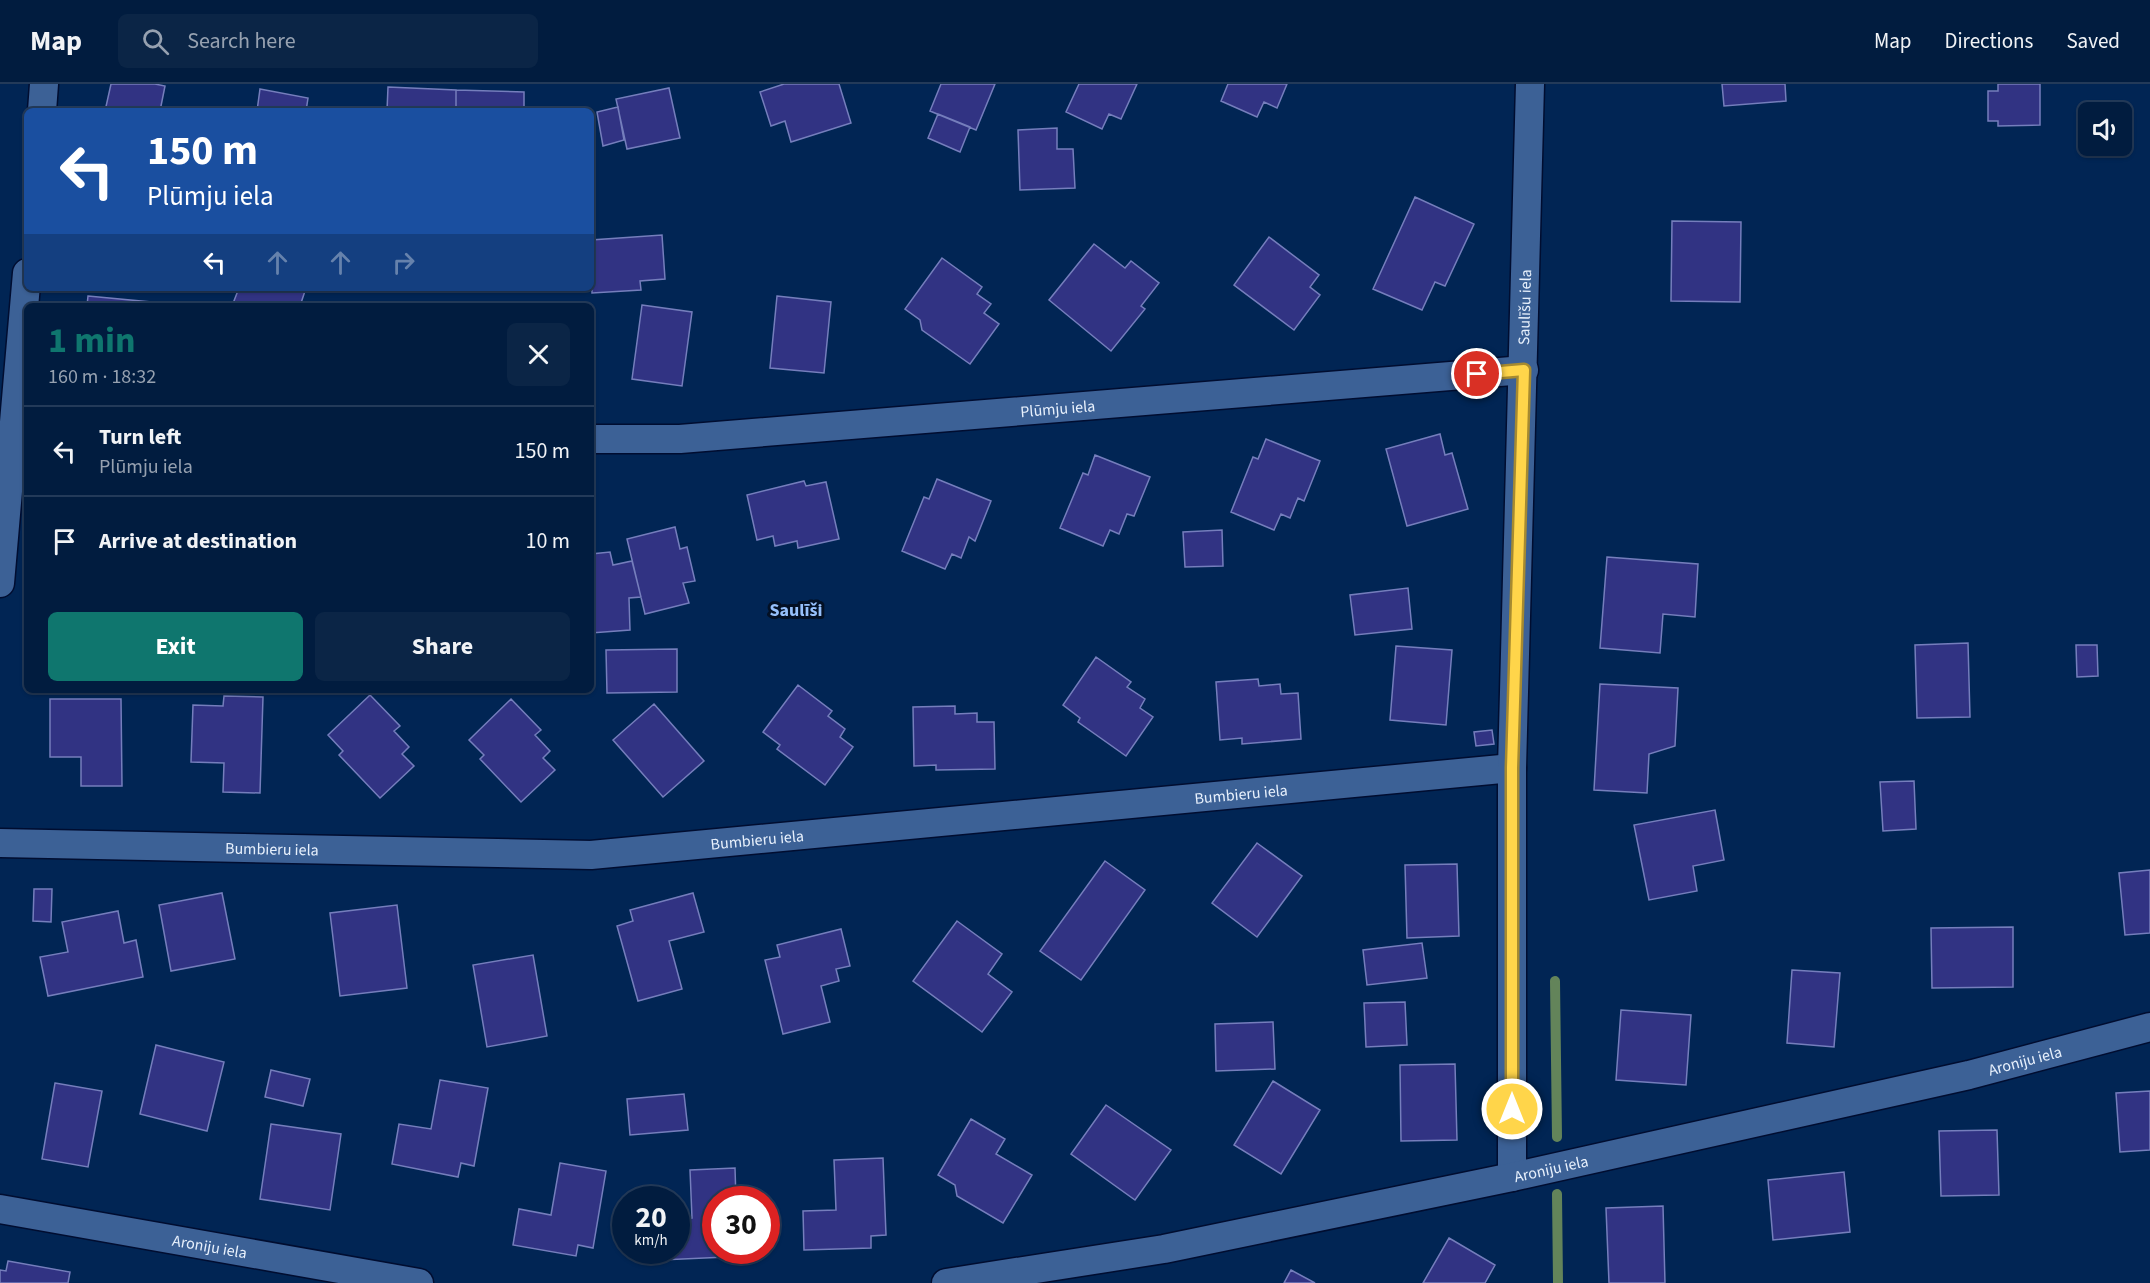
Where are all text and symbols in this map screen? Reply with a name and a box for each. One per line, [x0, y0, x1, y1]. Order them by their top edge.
search box [118, 14, 538, 68]
text: Map [30, 21, 82, 61]
icon: search [139, 25, 172, 58]
text: Search here [187, 25, 296, 57]
text: Map [1874, 26, 1912, 56]
text: Directions [1945, 26, 2033, 56]
text: Saved [2066, 26, 2120, 56]
map controls [2078, 102, 2132, 156]
button: sound [2078, 102, 2132, 156]
text: 150 m [147, 121, 258, 181]
icon: left [48, 132, 126, 210]
text: Plūmju iela [147, 177, 274, 216]
icon: left [198, 246, 231, 279]
icon: ahead [261, 246, 294, 279]
icon: ahead [324, 246, 357, 279]
icon: right [387, 246, 420, 279]
street label: Saulīšu iela [1513, 269, 1537, 345]
text: 1 min [48, 315, 136, 366]
button: close [507, 323, 570, 386]
pin [1451, 348, 1502, 399]
icon: arrive [1460, 357, 1493, 390]
text: 160 m · 18:32 [48, 363, 156, 391]
street label: Plūmju iela [1020, 395, 1096, 423]
text: Turn left [99, 421, 181, 453]
icon: left [48, 435, 81, 468]
text: 150 m [515, 435, 570, 467]
text: Plūmju iela [99, 453, 193, 481]
icon: arrive [48, 525, 81, 558]
text: Arrive at destination [99, 525, 297, 557]
text: 10 m [525, 525, 570, 557]
district label: Saulīši [770, 598, 822, 623]
button: Exit [48, 612, 303, 681]
button: Share [315, 612, 570, 681]
street label: Bumbieru iela [1193, 779, 1289, 810]
street label: Bumbieru iela [710, 825, 805, 856]
street label: Bumbieru iela [225, 838, 319, 861]
street label: Aroniju iela [1986, 1041, 2064, 1081]
position arrow [1480, 1077, 1544, 1141]
street label: Aroniju iela [1512, 1150, 1590, 1188]
speed limit sign: 30 [702, 1186, 780, 1264]
text: 20 [635, 1196, 667, 1239]
street label: Aroniju iela [171, 1230, 249, 1264]
text: km/h [634, 1230, 668, 1251]

